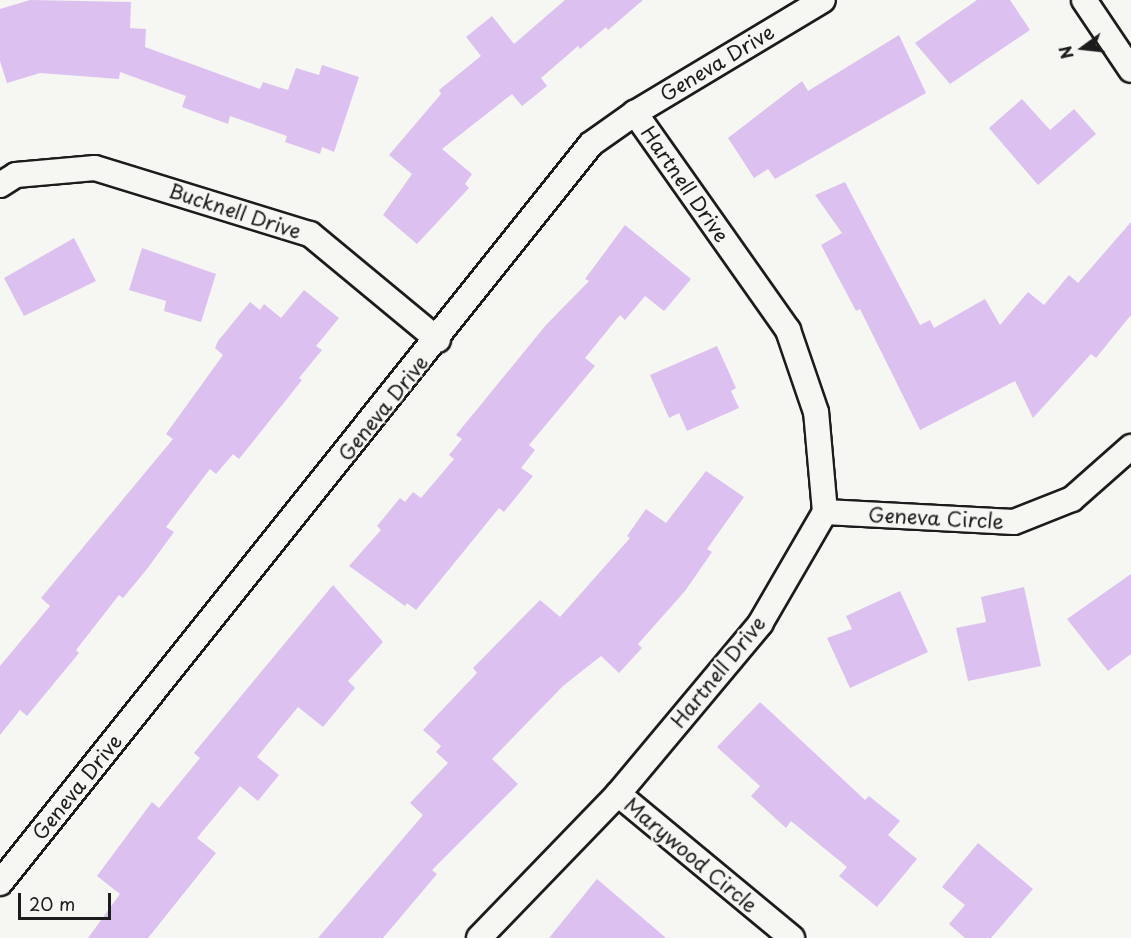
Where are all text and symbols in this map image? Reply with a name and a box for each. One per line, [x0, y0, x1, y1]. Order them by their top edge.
north arrow [1053, 18, 1113, 78]
street label: Geneva Drive [655, 19, 779, 107]
text: N [1052, 43, 1079, 62]
street label: Hartnell Drive [636, 121, 734, 247]
street label: Bucknell Drive [166, 178, 304, 244]
street label: Geneva Drive [333, 350, 433, 466]
street label: Geneva Circle [868, 502, 1004, 534]
street label: Hartnell Drive [665, 611, 771, 733]
street label: Geneva Drive [27, 729, 127, 845]
street label: Marywood Circle [620, 793, 762, 917]
scale bar [21, 881, 114, 919]
text: 20 m [29, 890, 75, 917]

